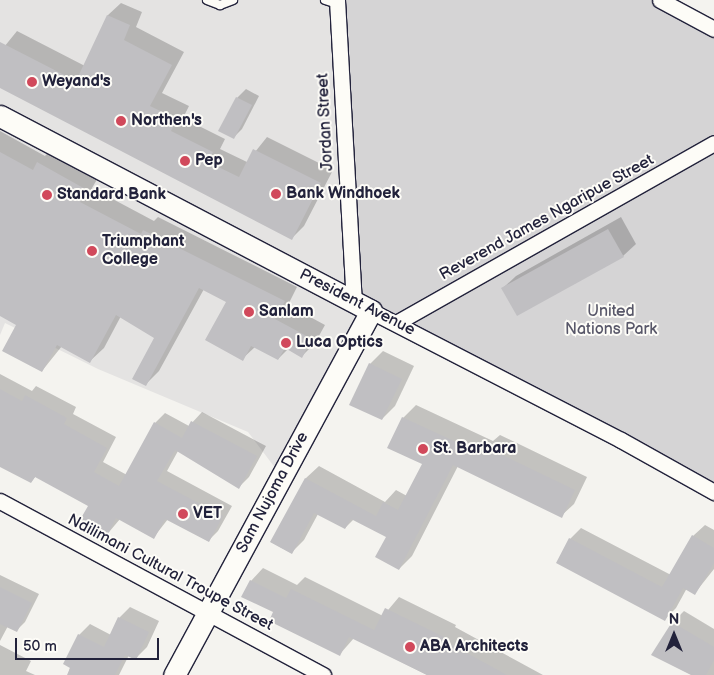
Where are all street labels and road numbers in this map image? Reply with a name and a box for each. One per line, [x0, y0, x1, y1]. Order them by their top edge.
street label: Jordan Street [314, 73, 338, 171]
street label: Reverend James Ngaripue Street [436, 151, 658, 285]
street label: President Avenue [296, 266, 418, 340]
street label: Sam Nujoma Drive [233, 429, 313, 557]
street label: Ndilimani Cultural Troupe Street [64, 510, 276, 636]

